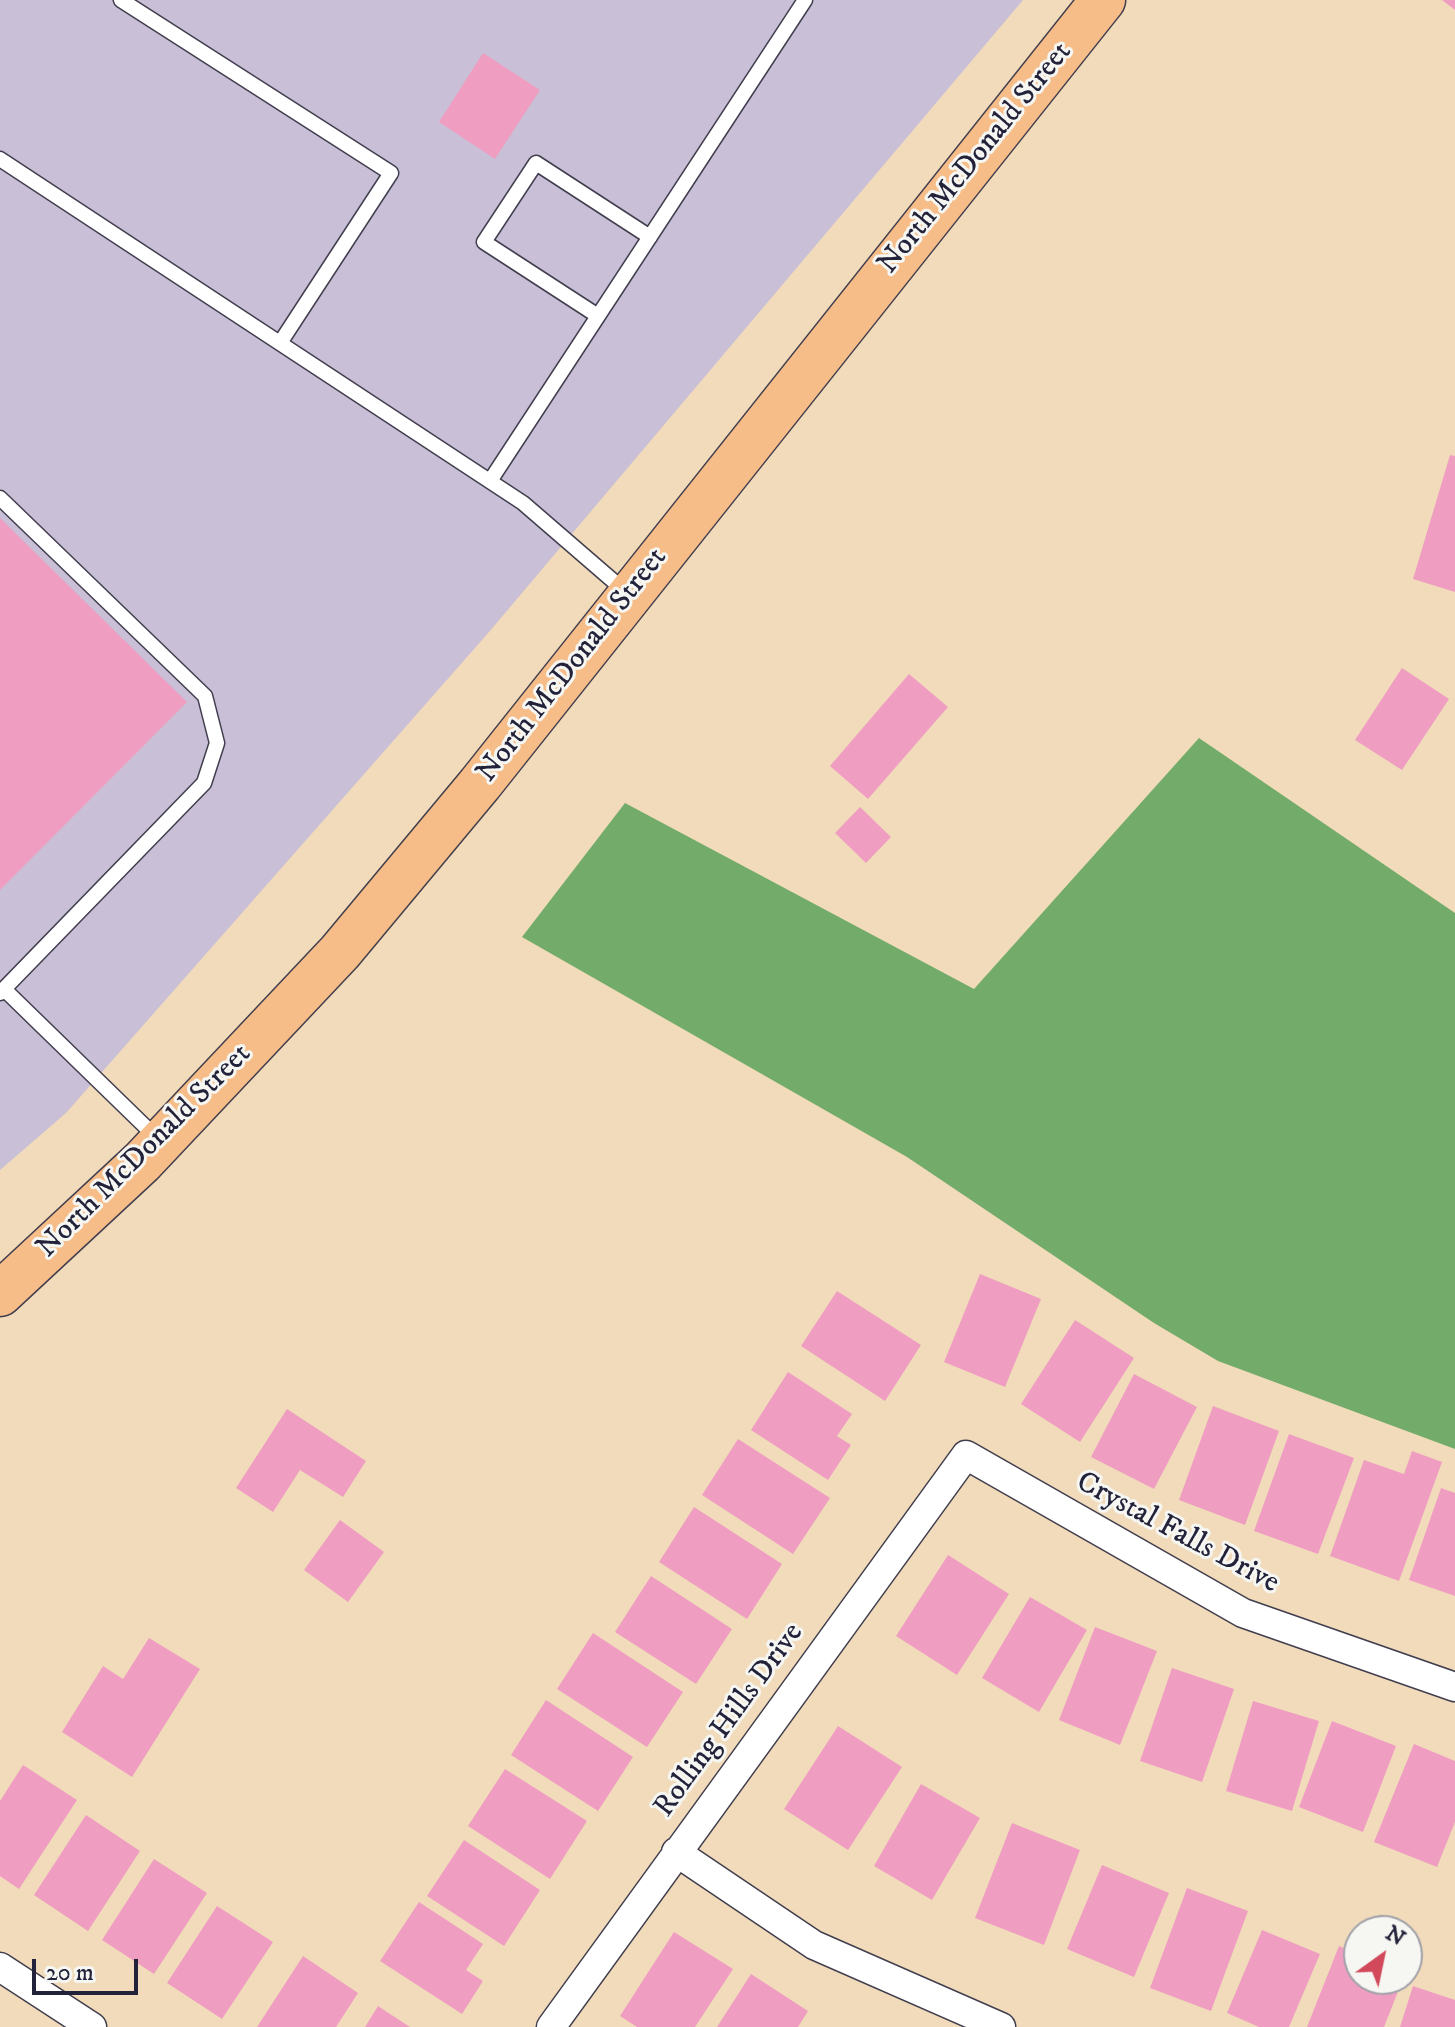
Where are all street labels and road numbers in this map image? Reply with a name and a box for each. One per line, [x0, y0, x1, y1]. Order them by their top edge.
street label: North McDonald Street [871, 36, 1081, 282]
street label: North McDonald Street [470, 541, 676, 791]
street label: North McDonald Street [30, 1037, 260, 1267]
street label: Crystal Falls Drive [1069, 1465, 1285, 1603]
street label: Rolling Hills Drive [648, 1617, 812, 1825]

